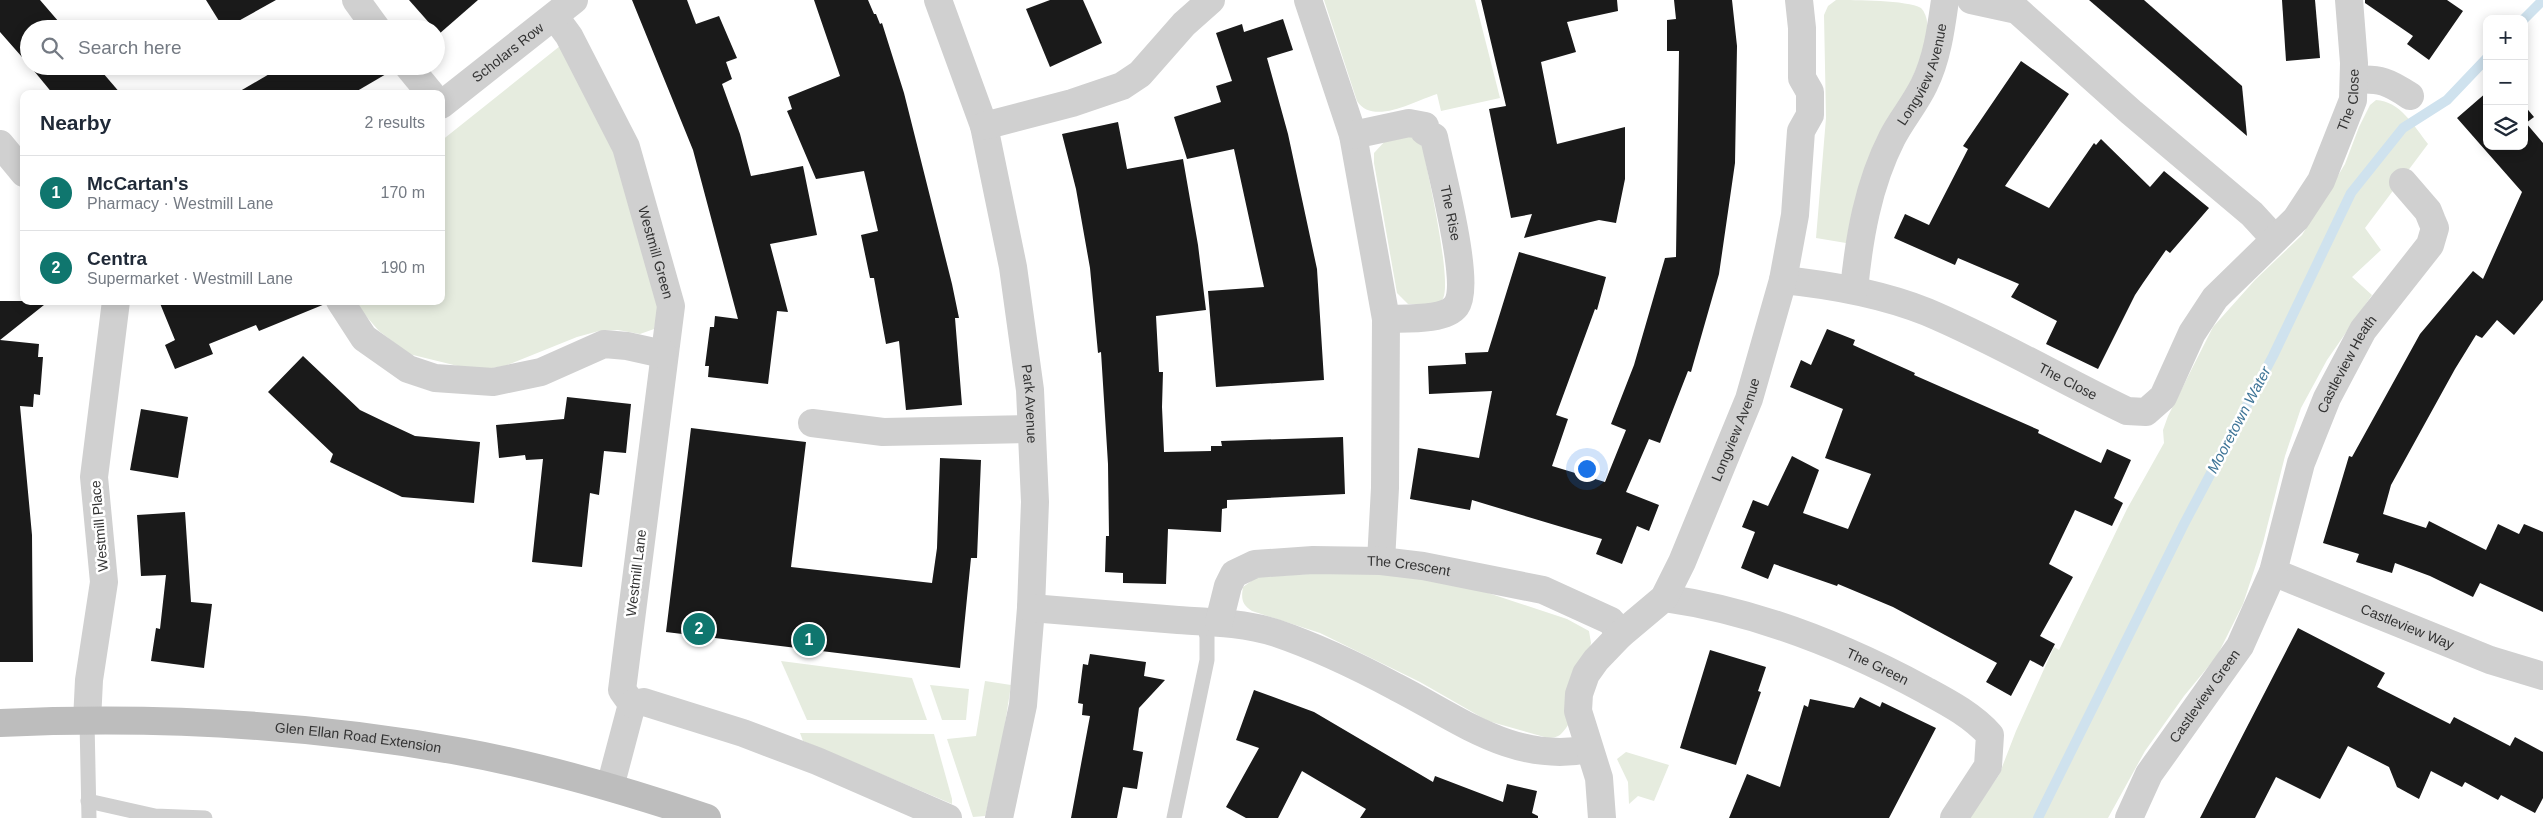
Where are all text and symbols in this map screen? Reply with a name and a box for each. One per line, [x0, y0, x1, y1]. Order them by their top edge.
map controls [2483, 15, 2528, 150]
button: + [2483, 15, 2528, 60]
street label: Scholars Row [469, 19, 547, 85]
search box [20, 20, 445, 75]
street label: Longview Avenue [1894, 22, 1950, 128]
icon: search [38, 34, 66, 62]
text: Search here [78, 37, 182, 58]
button: − [2483, 60, 2528, 105]
street label: The Close [2334, 68, 2362, 133]
button: layers [2483, 105, 2528, 150]
text: Nearby [40, 111, 111, 134]
text: 2 results [365, 114, 425, 131]
text: McCartan's [87, 173, 189, 194]
text: 1 [52, 184, 60, 201]
text: 170 m [381, 184, 425, 201]
street label: The Rise [1437, 184, 1464, 242]
text: Pharmacy · Westmill Lane [87, 195, 273, 212]
street label: Westmill Green [635, 204, 677, 301]
text: Centra [87, 248, 147, 269]
text: 2 [52, 259, 60, 276]
text: 190 m [381, 259, 425, 276]
text: Supermarket · Westmill Lane [87, 270, 293, 287]
street label: Castleview Heath [2314, 312, 2380, 415]
street label: The Close [2036, 359, 2100, 403]
street label: Park Avenue [1019, 363, 1040, 444]
water label: Mooretown Water [2203, 363, 2274, 476]
street label: Longview Avenue [1708, 376, 1763, 484]
your location [1574, 456, 1600, 482]
street label: Westmill Place [87, 479, 111, 572]
street label: Westmill Lane [623, 528, 649, 617]
street label: The Crescent [1367, 553, 1452, 579]
street label: Castleview Way [2358, 600, 2456, 653]
pin: 2 [683, 610, 715, 648]
pin: 1 [793, 621, 825, 659]
street label: The Green [1844, 645, 1911, 688]
street label: Castleview Green [2166, 646, 2243, 746]
street label: Glen Ellan Road Extension [274, 719, 443, 756]

